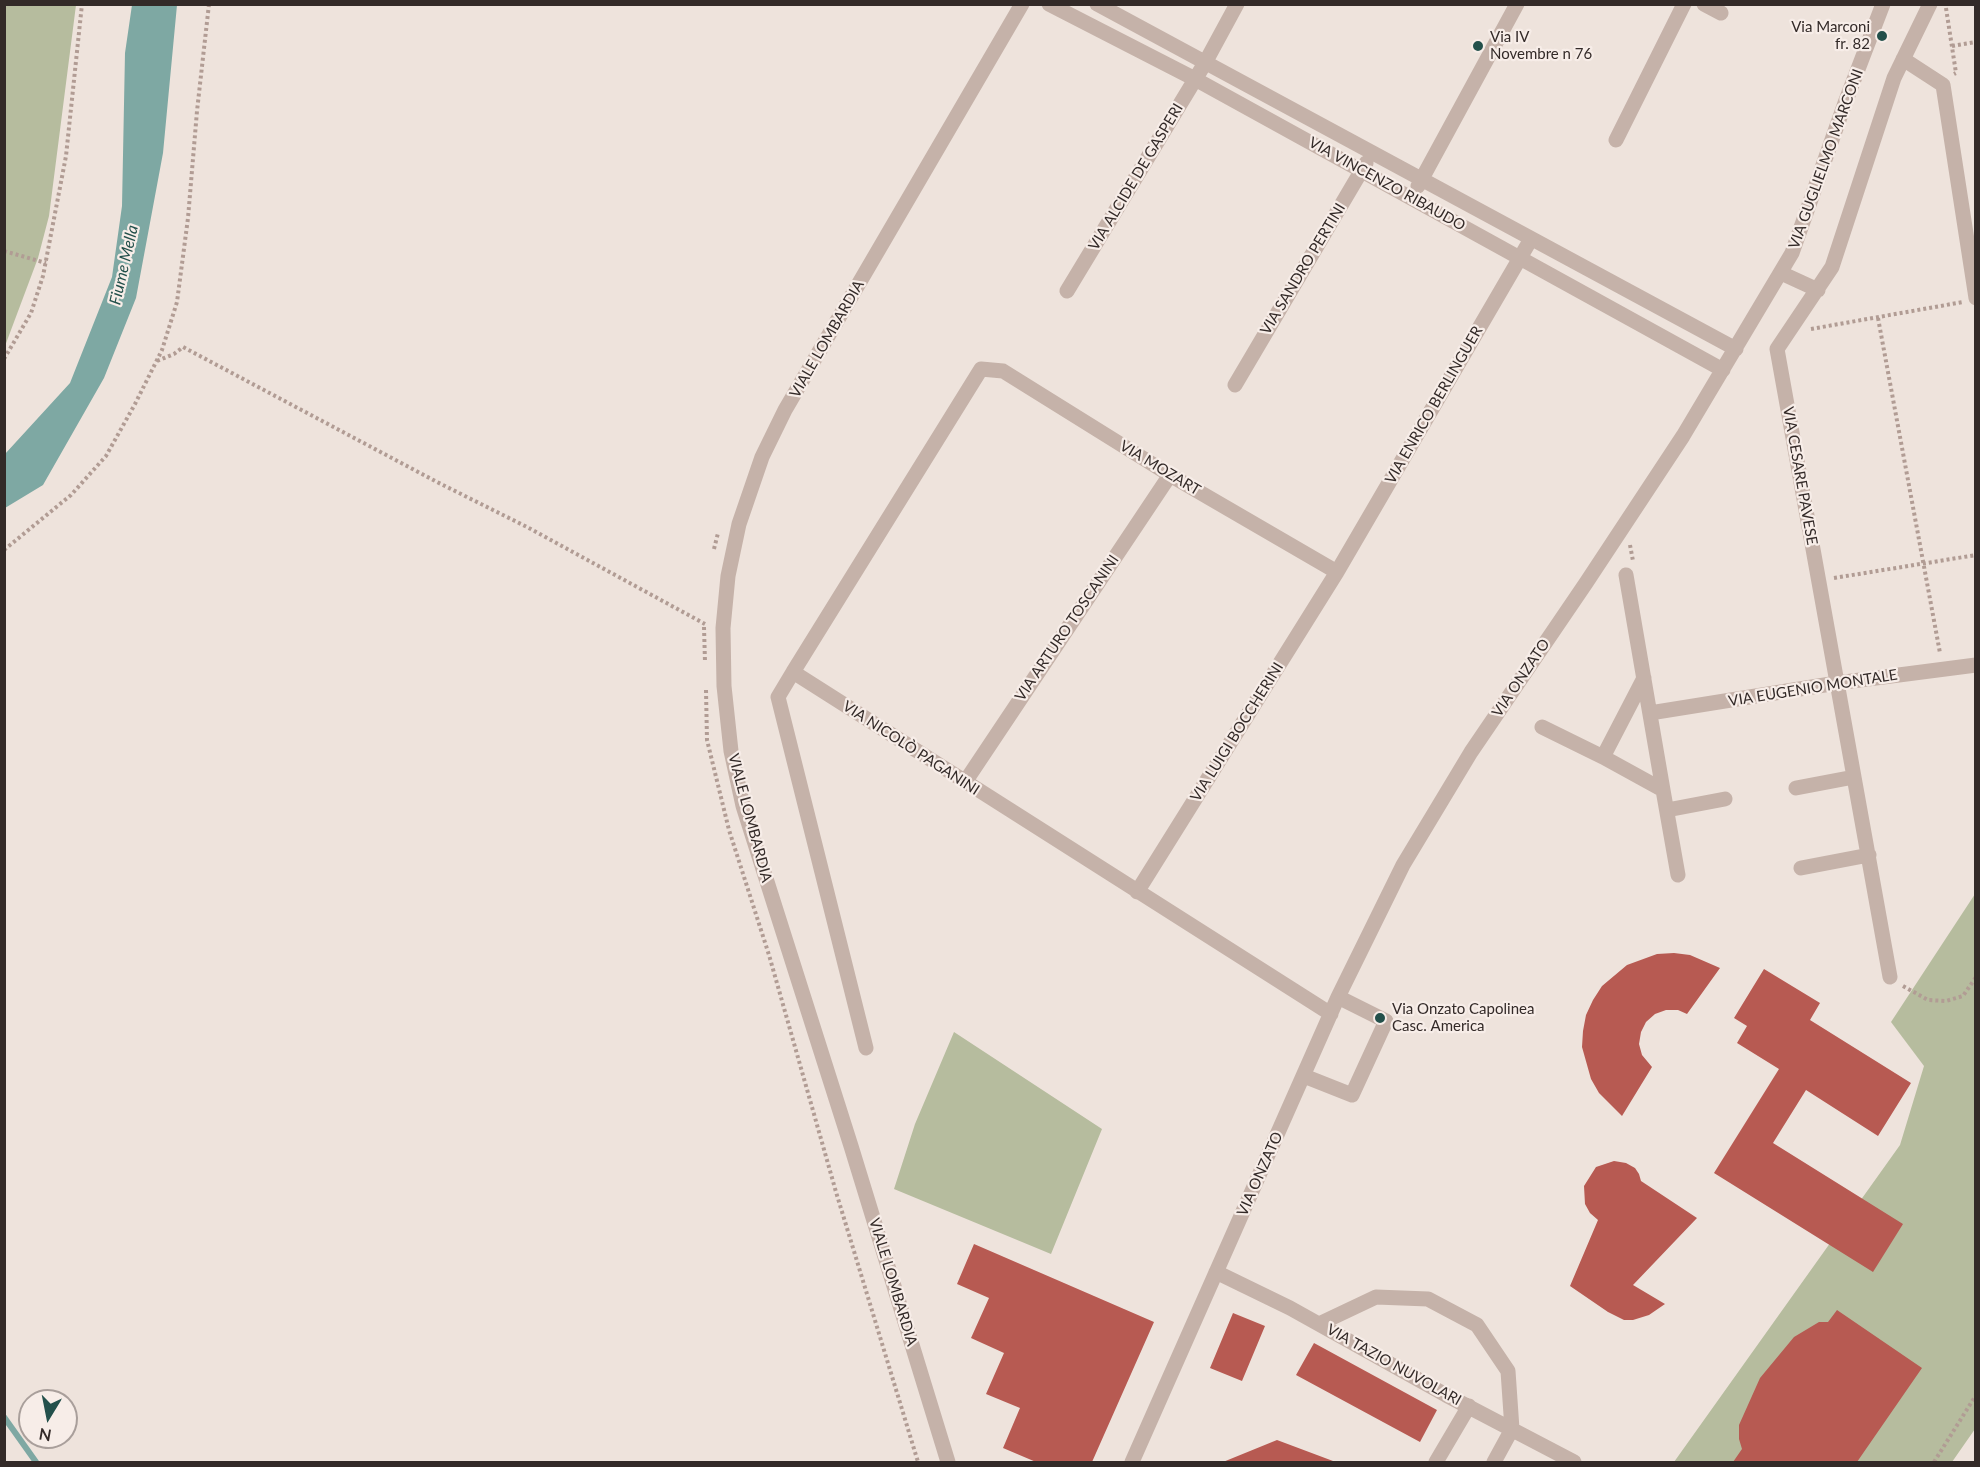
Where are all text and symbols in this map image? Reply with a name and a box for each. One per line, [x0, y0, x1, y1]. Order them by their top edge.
place label: Via Marconi fr. 82 [1791, 18, 1870, 53]
place label: Via IV Novembre n 76 [1490, 28, 1592, 63]
marker: Via Marconi fr. 82 [1875, 29, 1889, 43]
marker: Via IV Novembre n 76 [1471, 39, 1485, 53]
street label: VIA GUGLIELMO MARCONI [1785, 67, 1867, 251]
street label: VIA ALCIDE DE GASPERI [1085, 100, 1187, 254]
street label: VIA VINCENZO RIBAUDO [1305, 133, 1469, 235]
street label: VIA SANDRO PERTINI [1257, 200, 1349, 338]
water label: Fiume Mella [106, 223, 142, 307]
street label: VIALE LOMBARDIA [786, 277, 868, 401]
street label: VIA ENRICO BERLINGUER [1381, 323, 1487, 487]
street label: VIA CESARE PAVESE [1779, 405, 1821, 547]
street label: VIA MOZART [1116, 437, 1204, 499]
street label: VIA ARTURO TOSCANINI [1011, 551, 1123, 705]
street label: VIA ONZATO [1488, 636, 1554, 720]
street label: VIA LUIGI BOCCHERINI [1187, 659, 1287, 805]
street label: VIA EUGENIO MONTALE [1727, 666, 1899, 710]
street label: VIA NICOLÒ PAGANINI [839, 697, 983, 799]
street label: VIALE LOMBARDIA [724, 752, 776, 884]
place label: Via Onzato Capolinea Casc. America [1392, 1000, 1534, 1035]
marker: Via Onzato Capolinea Casc. America [1373, 1011, 1387, 1025]
street label: VIA ONZATO [1233, 1129, 1287, 1219]
street label: VIALE LOMBARDIA [865, 1216, 921, 1348]
street label: VIA TAZIO NUVOLARI [1324, 1320, 1464, 1410]
north arrow [18, 1389, 78, 1449]
text: N [37, 1425, 53, 1446]

